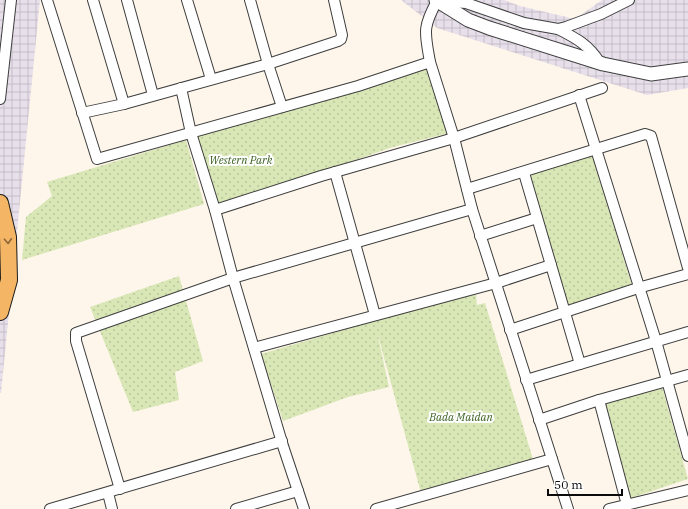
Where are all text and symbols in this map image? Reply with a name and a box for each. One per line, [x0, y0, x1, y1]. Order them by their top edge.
park label: Western Park [209, 153, 273, 167]
one-way arrow [4, 238, 12, 244]
park label: Bada Maidan [428, 410, 493, 424]
scale bar [548, 471, 622, 497]
text: 50 m [554, 477, 583, 492]

